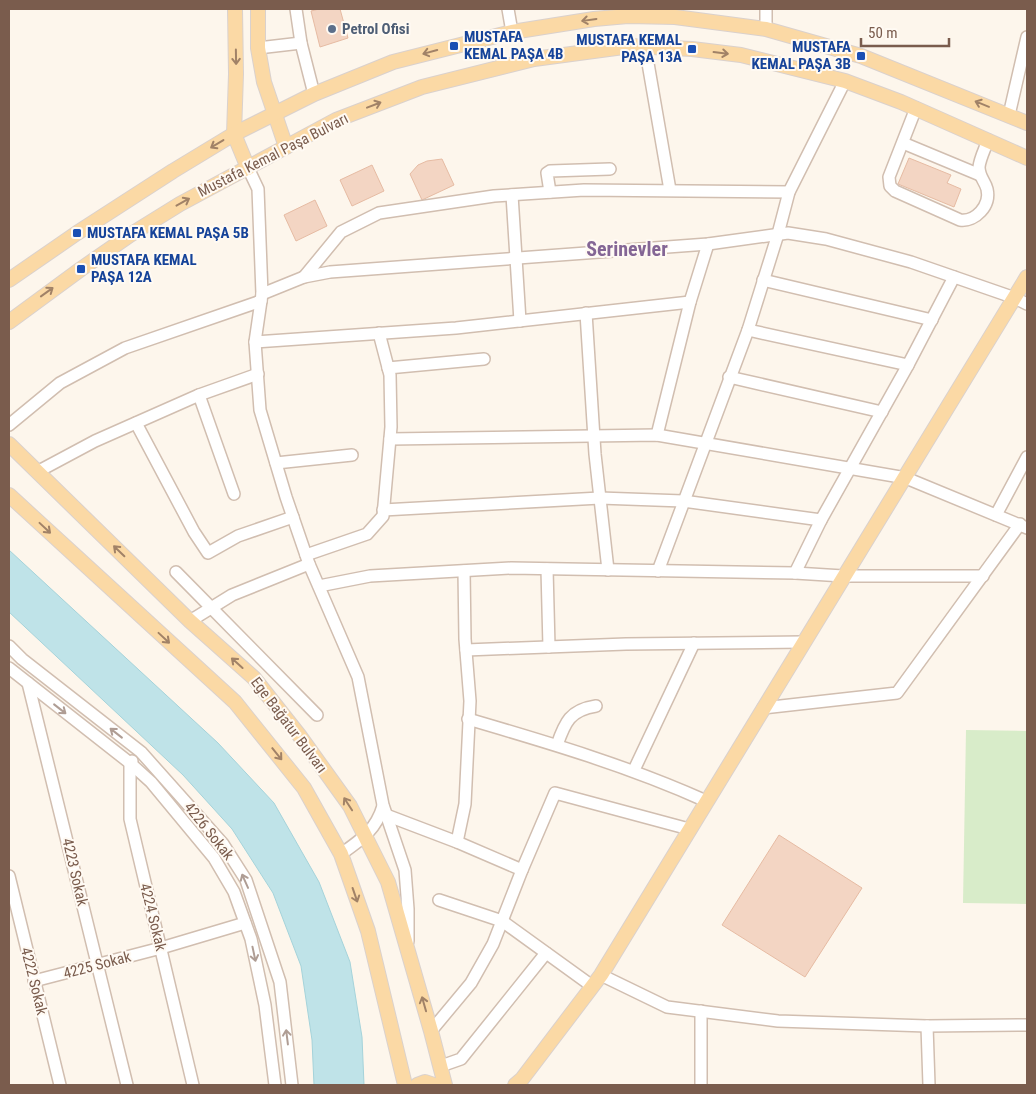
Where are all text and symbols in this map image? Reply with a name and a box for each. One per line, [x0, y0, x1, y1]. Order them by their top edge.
one-way arrow [581, 15, 597, 25]
scale bar [861, 15, 948, 47]
place label: Petrol Ofisi [342, 20, 409, 38]
marker: Petrol Ofisi [326, 23, 338, 35]
text: 50 m [868, 24, 898, 42]
place label: MUSTAFA KEMAL PAŞA 4B [464, 28, 563, 63]
place label: MUSTAFA KEMAL PAŞA 13A [576, 31, 682, 66]
place label: MUSTAFA KEMAL PAŞA 3B [752, 38, 851, 73]
marker: MUSTAFA KEMAL PAŞA 4B [448, 40, 460, 52]
marker: MUSTAFA KEMAL PAŞA 13A [686, 43, 698, 55]
one-way arrow [422, 48, 438, 57]
one-way arrow [713, 48, 729, 58]
one-way arrow [231, 49, 240, 65]
marker: MUSTAFA KEMAL PAŞA 3B [855, 50, 867, 62]
one-way arrow [975, 99, 990, 108]
one-way arrow [366, 100, 382, 109]
street label: Mustafa Kemal Paşa Bulvarı [195, 109, 351, 201]
one-way arrow [210, 140, 224, 150]
one-way arrow [175, 197, 189, 207]
place label: MUSTAFA KEMAL PAŞA 5B [87, 224, 249, 242]
marker: MUSTAFA KEMAL PAŞA 5B [71, 227, 83, 239]
district label: Serinevler [586, 237, 668, 261]
place label: MUSTAFA KEMAL PAŞA 12A [91, 251, 197, 286]
marker: MUSTAFA KEMAL PAŞA 12A [75, 263, 87, 275]
one-way arrow [40, 287, 54, 297]
one-way arrow [38, 522, 51, 534]
one-way arrow [113, 545, 125, 558]
one-way arrow [158, 632, 171, 644]
one-way arrow [231, 657, 244, 669]
street label: Ege Bağatur Bulvarı [247, 674, 331, 776]
one-way arrow [53, 704, 66, 715]
one-way arrow [109, 728, 123, 738]
one-way arrow [271, 748, 282, 761]
one-way arrow [343, 797, 353, 811]
street label: 4226 Sokak [180, 798, 238, 864]
street label: 4223 Sokak [58, 836, 92, 908]
one-way arrow [239, 874, 249, 889]
street label: 4224 Sokak [136, 881, 170, 953]
one-way arrow [351, 887, 361, 903]
street label: 4222 Sokak [17, 945, 51, 1017]
one-way arrow [250, 946, 259, 962]
street label: 4225 Sokak [61, 947, 133, 983]
one-way arrow [418, 997, 428, 1013]
one-way arrow [282, 1029, 292, 1045]

